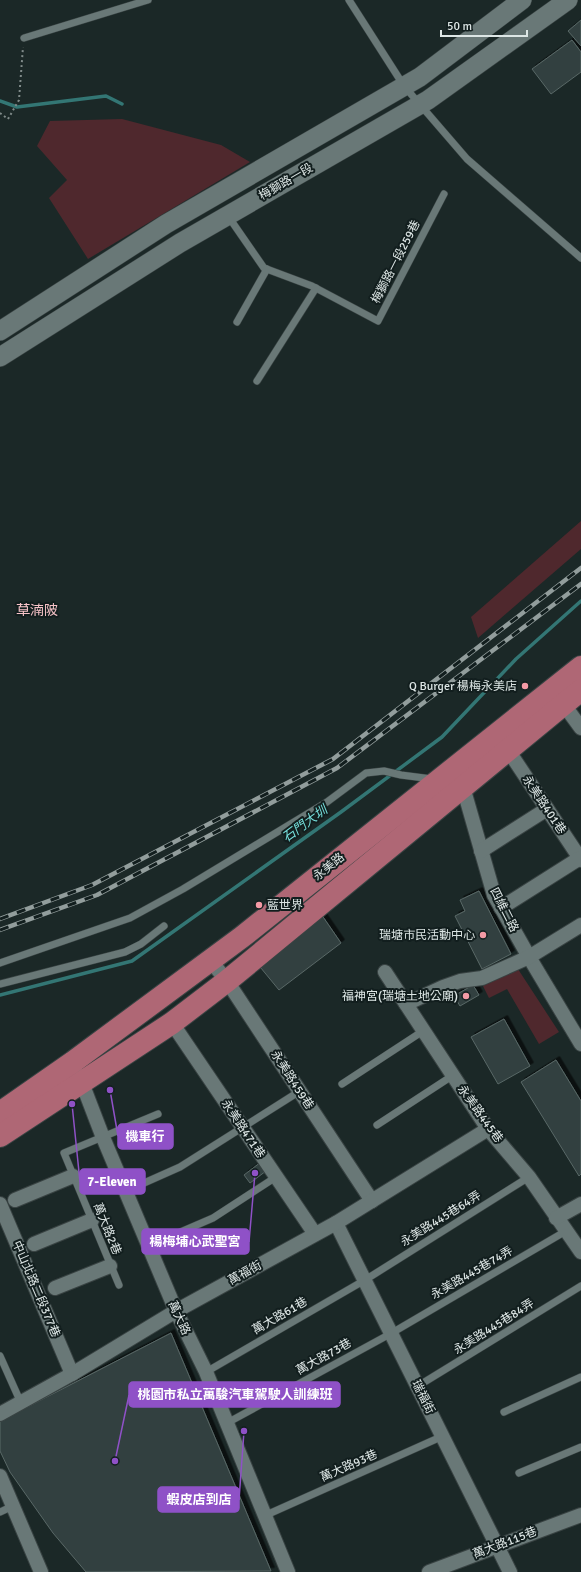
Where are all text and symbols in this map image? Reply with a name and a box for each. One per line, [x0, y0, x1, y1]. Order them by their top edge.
scale bar [441, 12, 527, 38]
text: 50 m [447, 19, 472, 34]
street label: 梅獅路一段 [256, 161, 316, 203]
street label: 梅獅路一段259巷 [369, 218, 423, 306]
district label: 草湳陂 [16, 602, 58, 619]
place label: Q Burger 楊梅永美店 [409, 679, 517, 694]
marker: Q Burger 楊梅永美店 [520, 681, 530, 691]
street label: 永美路401巷 [519, 773, 569, 837]
water label: 石門大圳 [279, 801, 332, 846]
street label: 永美路 [310, 850, 348, 884]
street label: 四維二路 [486, 885, 522, 935]
place label: 藍世界 [267, 898, 303, 913]
marker: 藍世界 [254, 900, 264, 910]
place label: 瑞塘市民活動中心 [379, 928, 475, 943]
marker: 瑞塘市民活動中心 [478, 930, 488, 940]
place label: 福神宮(瑞塘土地公廟) [342, 989, 458, 1004]
marker: 福神宮(瑞塘土地公廟) [461, 991, 471, 1001]
street label: 永美路459巷 [267, 1048, 317, 1112]
street label: 永美路445巷 [454, 1082, 506, 1146]
street label: 永美路471巷 [218, 1097, 268, 1161]
callout: 機車行 [118, 1124, 173, 1149]
text: 機車行 [125, 1129, 165, 1145]
callout: 7-Eleven [80, 1169, 145, 1194]
text: 7-Eleven [87, 1174, 137, 1190]
street label: 永美路445巷64弄 [398, 1188, 484, 1250]
street label: 萬大路2巷 [90, 1201, 124, 1257]
callout: 楊梅埔心武聖宮 [142, 1229, 249, 1254]
text: 楊梅埔心武聖宮 [149, 1234, 241, 1250]
street label: 中山北路二段377巷 [9, 1238, 63, 1340]
street label: 永美路445巷74弄 [428, 1243, 516, 1303]
street label: 萬福街 [226, 1258, 264, 1288]
street label: 萬大路61巷 [250, 1294, 310, 1338]
street label: 永美路445巷84弄 [451, 1296, 537, 1358]
street label: 萬大路 [165, 1299, 193, 1337]
street label: 萬大路73巷 [294, 1336, 354, 1378]
street label: 瑞福街 [408, 1378, 438, 1416]
callout: 桃園市私立萬駿汽車駕駛人訓練班 [129, 1382, 340, 1407]
text: 桃園市私立萬駿汽車駕駛人訓練班 [137, 1387, 333, 1403]
street label: 萬大路93巷 [318, 1447, 380, 1485]
callout: 蝦皮店到店 [158, 1487, 239, 1512]
text: 蝦皮店到店 [166, 1492, 232, 1508]
street label: 萬大路115巷 [471, 1524, 539, 1562]

